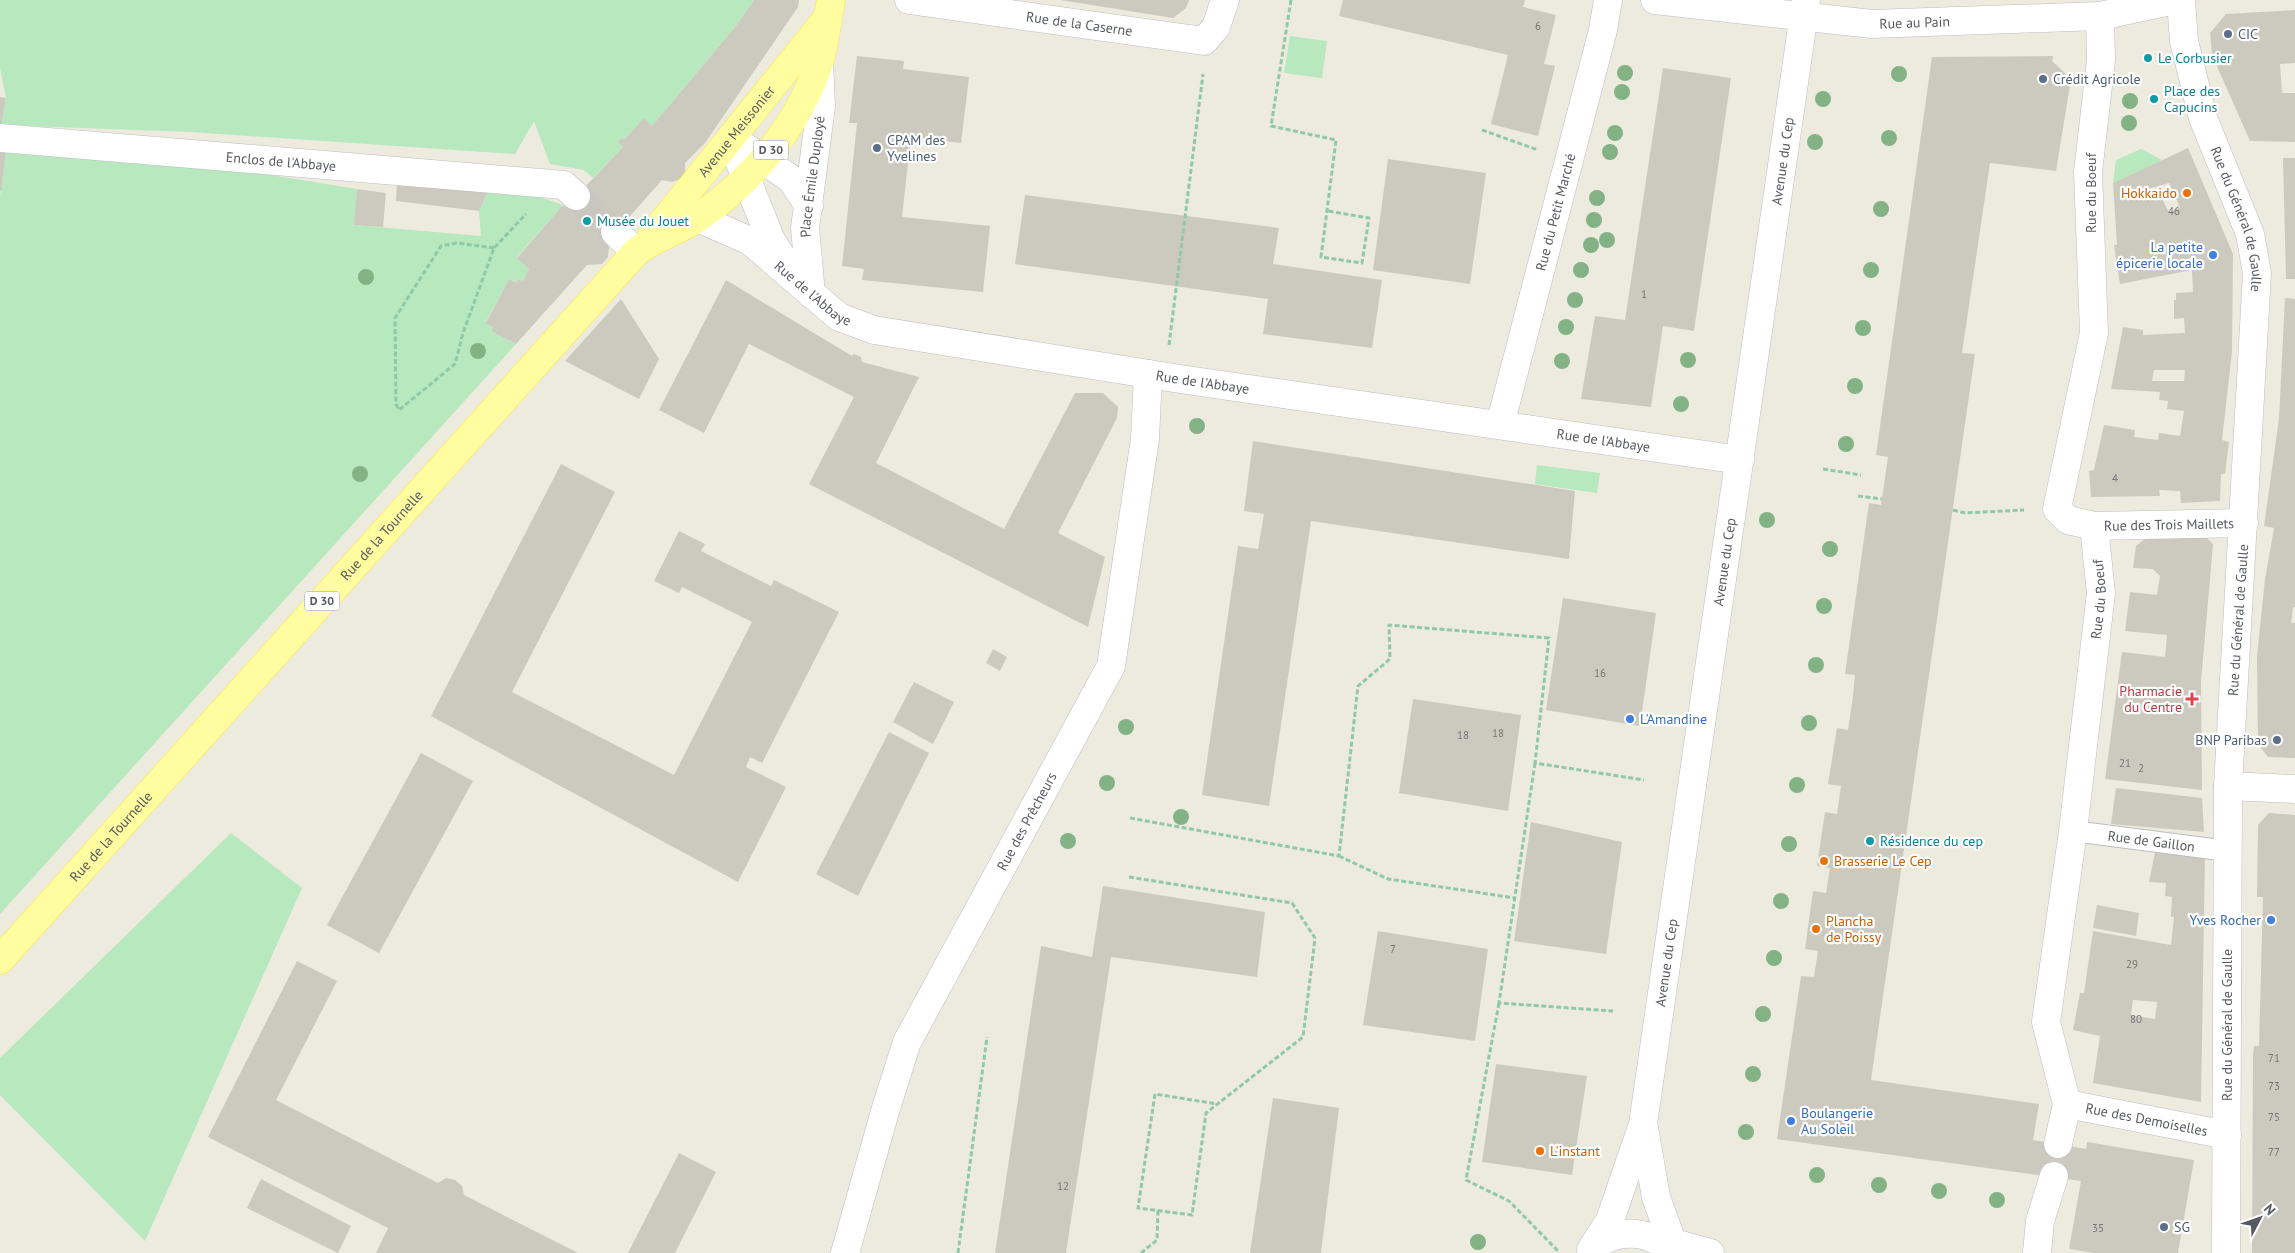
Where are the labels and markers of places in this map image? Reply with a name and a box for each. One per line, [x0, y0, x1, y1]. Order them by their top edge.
place label: CIC [2238, 25, 2258, 43]
marker: CIC [2222, 28, 2234, 40]
place label: Le Corbusier [2158, 49, 2232, 67]
marker: Le Corbusier [2142, 52, 2154, 64]
place label: Crédit Agricole [2053, 70, 2141, 88]
marker: Crédit Agricole [2037, 73, 2049, 85]
place label: Place des Capucins [2164, 82, 2220, 116]
marker: Place des Capucins [2148, 93, 2160, 105]
place label: CPAM des Yvelines [887, 131, 946, 165]
marker: CPAM des Yvelines [871, 142, 883, 154]
place label: Hokkaido [2121, 184, 2177, 202]
marker: Hokkaido [2181, 187, 2193, 199]
place label: Musée du Jouet [597, 212, 689, 230]
marker: Musée du Jouet [581, 215, 593, 227]
place label: La petite épicerie locale [2116, 238, 2203, 272]
marker: La petite épicerie locale [2207, 249, 2219, 261]
place label: Pharmacie du Centre [2119, 682, 2182, 716]
marker: Pharmacie du Centre [2186, 693, 2198, 705]
place label: L'Amandine [1640, 710, 1707, 728]
marker: L'Amandine [1624, 713, 1636, 725]
place label: BNP Paribas [2195, 731, 2267, 749]
marker: BNP Paribas [2271, 734, 2283, 746]
place label: Résidence du cep [1880, 832, 1983, 850]
marker: Résidence du cep [1864, 835, 1876, 847]
place label: Brasserie Le Cep [1834, 852, 1932, 870]
marker: Brasserie Le Cep [1818, 855, 1830, 867]
place label: Yves Rocher [2190, 911, 2261, 929]
place label: Plancha de Poissy [1826, 912, 1882, 946]
marker: Yves Rocher [2265, 914, 2277, 926]
marker: Plancha de Poissy [1810, 923, 1822, 935]
place label: Boulangerie Au Soleil [1801, 1104, 1873, 1138]
marker: Boulangerie Au Soleil [1785, 1115, 1797, 1127]
place label: L'instant [1550, 1142, 1600, 1160]
marker: L'instant [1534, 1145, 1546, 1157]
place label: SG [2174, 1218, 2190, 1236]
marker: SG [2158, 1221, 2170, 1233]

